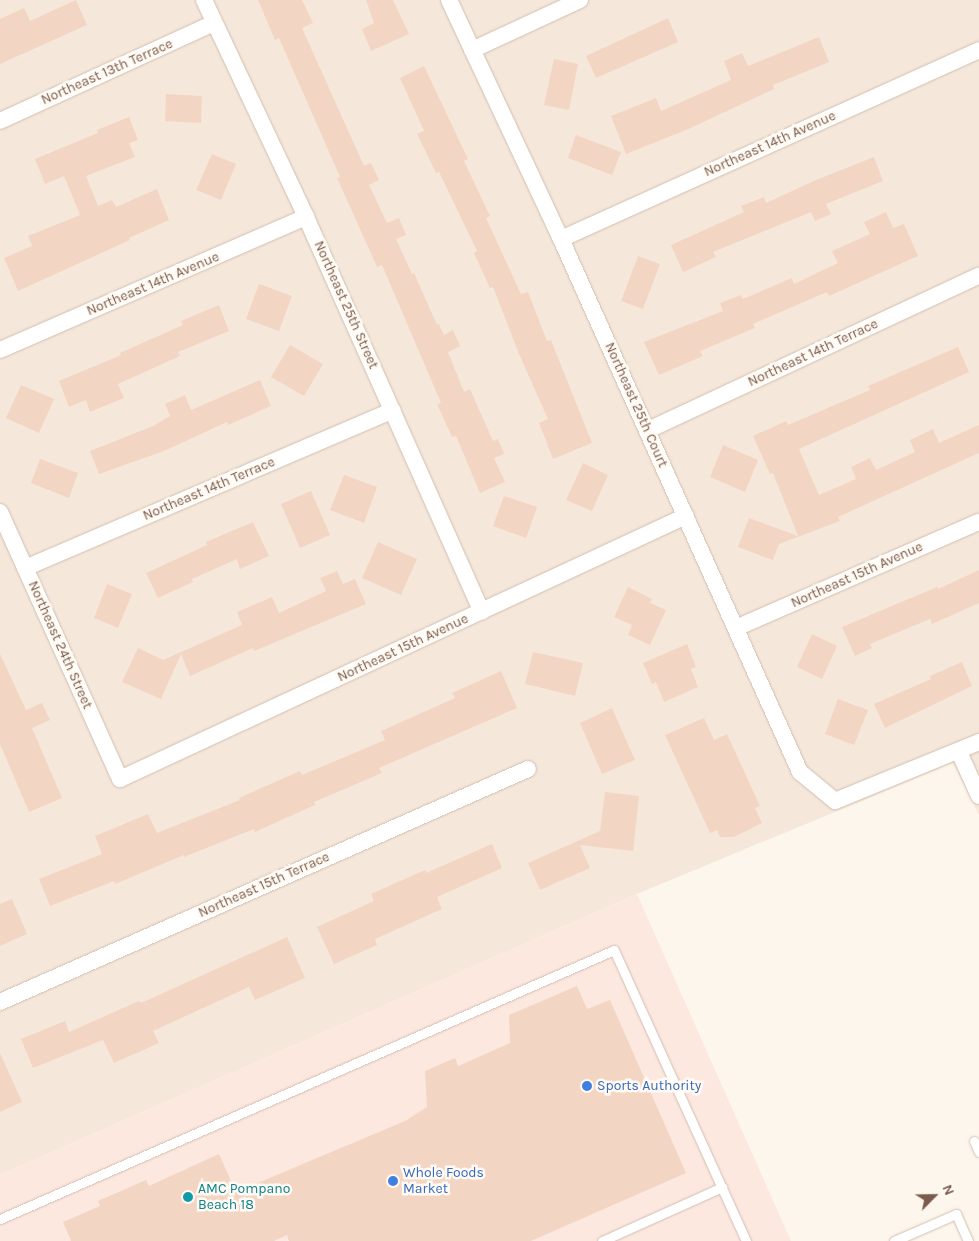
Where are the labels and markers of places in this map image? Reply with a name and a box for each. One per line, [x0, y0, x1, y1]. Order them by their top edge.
place label: Sports Authority [597, 1078, 701, 1094]
marker: Sports Authority [581, 1080, 593, 1092]
place label: Whole Foods Market [403, 1165, 484, 1198]
marker: Whole Foods Market [387, 1175, 399, 1187]
place label: AMC Pompano Beach 18 [198, 1181, 290, 1214]
marker: AMC Pompano Beach 18 [182, 1191, 194, 1203]

